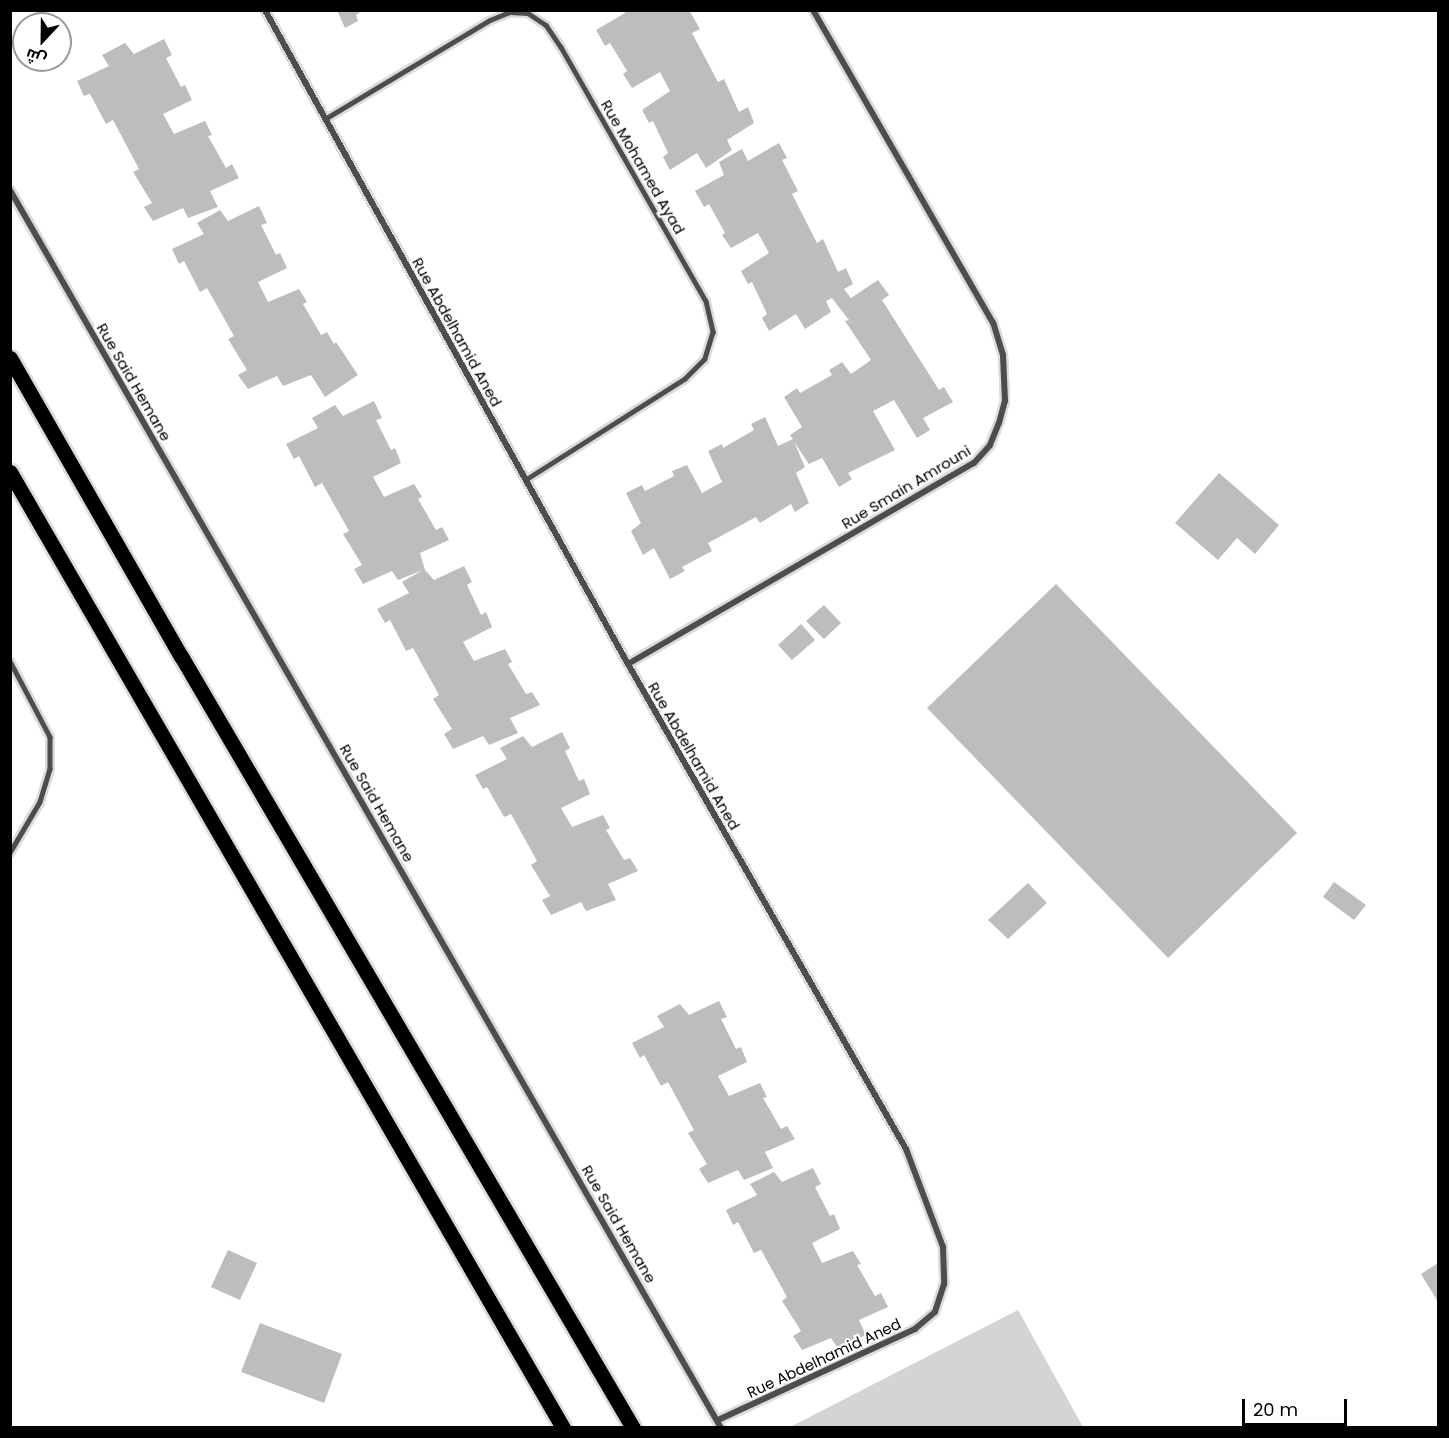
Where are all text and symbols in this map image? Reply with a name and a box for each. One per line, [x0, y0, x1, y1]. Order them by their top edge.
north arrow [12, 12, 72, 72]
text: ش [22, 43, 50, 72]
street label: Rue Mohamed Ayad [597, 97, 689, 237]
street label: Rue Abdelhamid Aned [409, 254, 505, 410]
street label: Rue Said Hemane [93, 320, 175, 444]
street label: Rue Smain Amrouni [838, 441, 974, 533]
street label: Rue Abdelhamid Aned [644, 679, 744, 833]
street label: Rue Said Hemane [336, 741, 418, 865]
street label: Rue Said Hemane [578, 1162, 660, 1286]
street label: Rue Abdelhamid Aned [744, 1314, 904, 1402]
scale bar [1245, 1387, 1350, 1425]
text: 20 m [1253, 1397, 1298, 1422]

